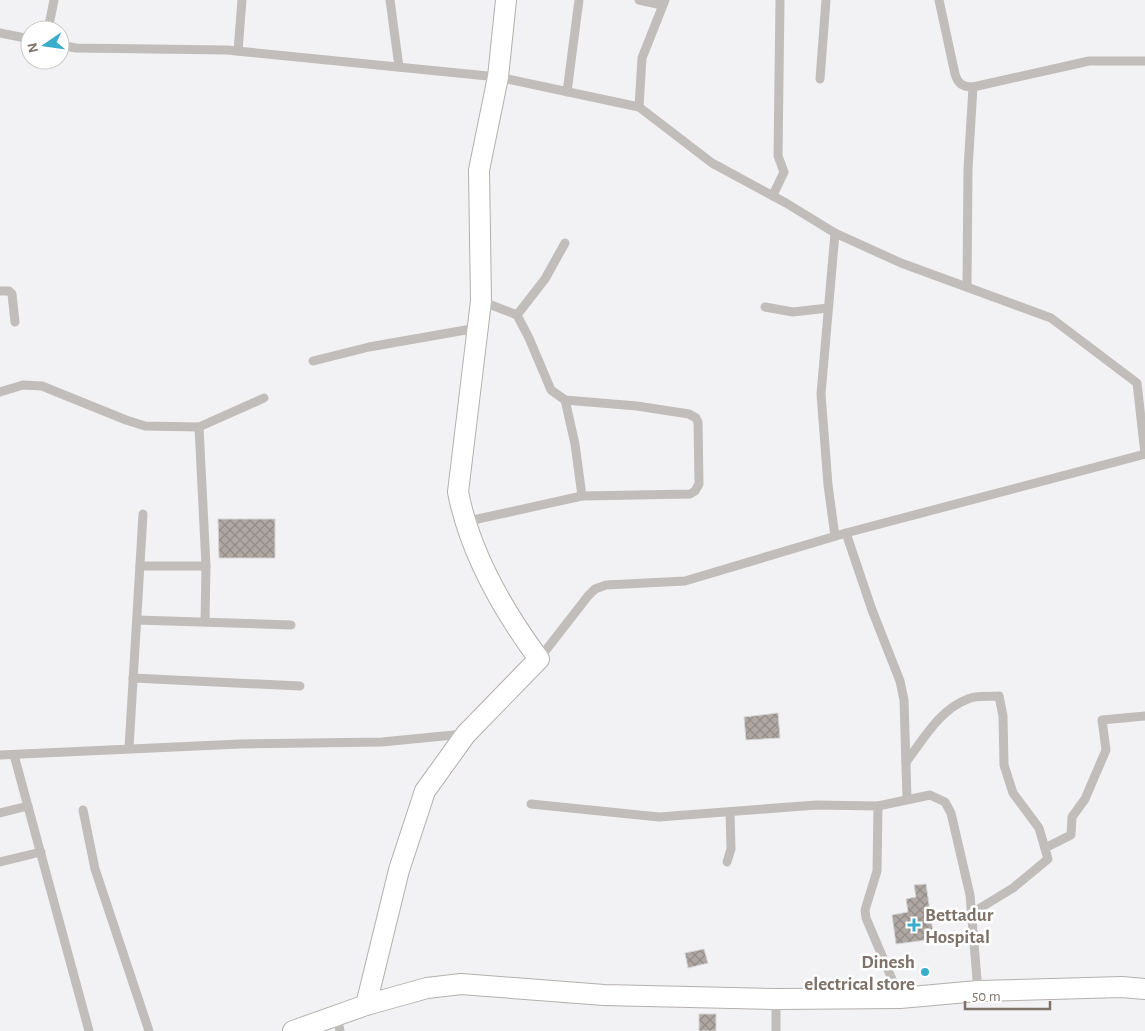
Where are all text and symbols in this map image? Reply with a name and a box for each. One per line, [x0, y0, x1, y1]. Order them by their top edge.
north arrow [20, 20, 70, 70]
text: N [25, 41, 41, 54]
place label: Bettadur Hospital [925, 906, 994, 947]
marker: Bettadur Hospital [907, 918, 921, 932]
place label: Dinesh electrical store [804, 953, 915, 994]
marker: Dinesh electrical store [919, 966, 931, 978]
scale bar [965, 978, 1050, 1010]
text: 50 m [972, 989, 1001, 1004]

